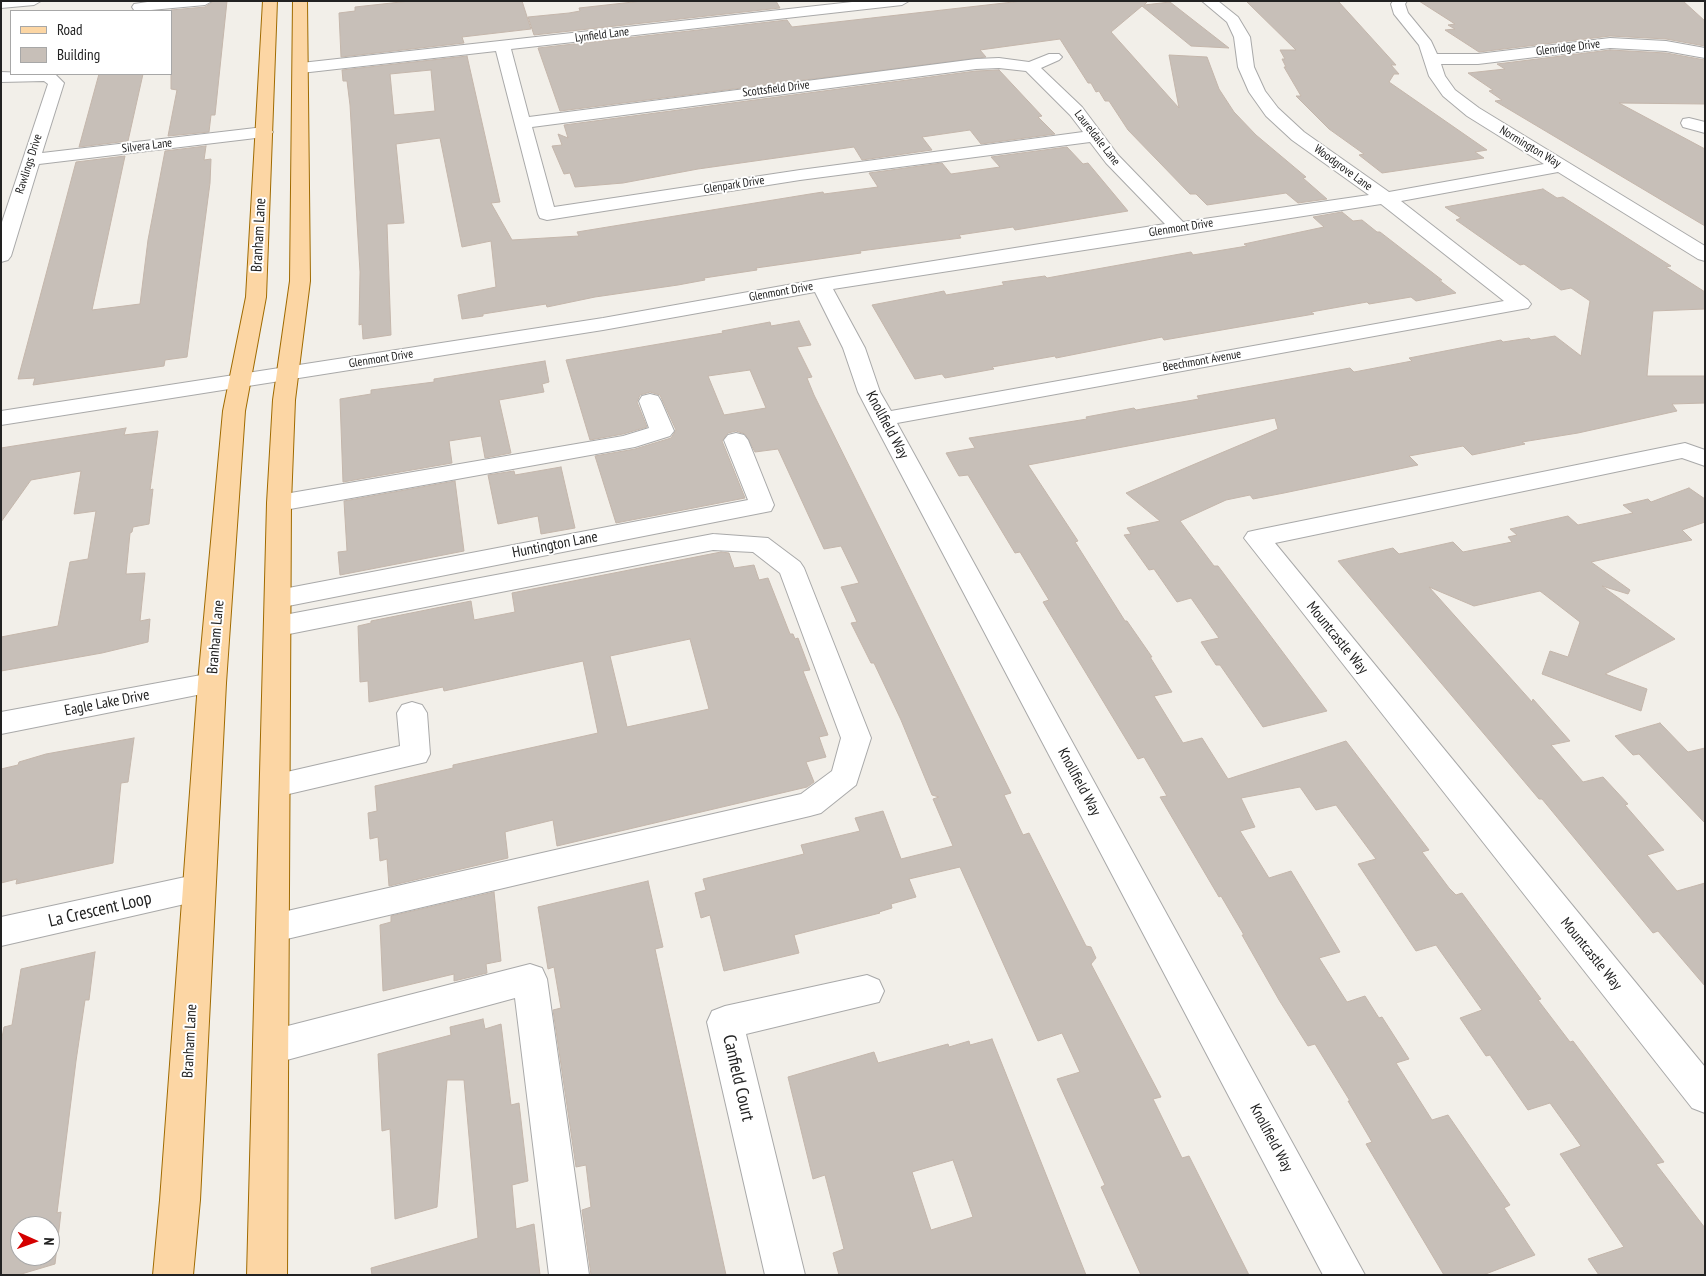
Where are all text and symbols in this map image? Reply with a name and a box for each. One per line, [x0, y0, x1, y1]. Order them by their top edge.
legend [10, 10, 172, 75]
text: Road [57, 20, 83, 39]
street label: Lynfield Lane [574, 25, 630, 45]
street label: Glenridge Drive [1535, 37, 1601, 59]
text: Building [57, 45, 100, 64]
street label: Scottsfield Drive [742, 78, 810, 100]
street label: Laureldale Lane [1071, 108, 1123, 168]
street label: Normington Way [1497, 123, 1563, 171]
street label: Rawlings Drive [13, 132, 45, 196]
street label: Silvera Lane [121, 136, 173, 156]
street label: Woodgrove Lane [1311, 142, 1375, 194]
street label: Glenpark Drive [703, 173, 765, 197]
street label: Branham Lane [248, 198, 270, 272]
street label: Glenmont Drive [1148, 216, 1214, 240]
street label: Glenmont Drive [748, 279, 814, 305]
street label: Glenmont Drive [348, 347, 414, 371]
street label: Beechmont Avenue [1162, 347, 1242, 375]
street label: Knollfield Way [862, 388, 912, 462]
street label: Huntington Lane [511, 528, 599, 562]
street label: Mountcastle Way [1302, 598, 1372, 678]
street label: Branham Lane [204, 599, 228, 675]
street label: Eagle Lake Drive [63, 686, 151, 720]
street label: Knollfield Way [1054, 745, 1104, 819]
street label: La Crescent Loop [46, 888, 154, 932]
street label: Mountcastle Way [1556, 914, 1626, 994]
street label: Branham Lane [179, 1004, 201, 1078]
street label: Canfield Court [718, 1033, 758, 1123]
street label: Knollfield Way [1246, 1101, 1296, 1175]
north arrow [10, 1216, 60, 1266]
text: N [40, 1237, 58, 1246]

